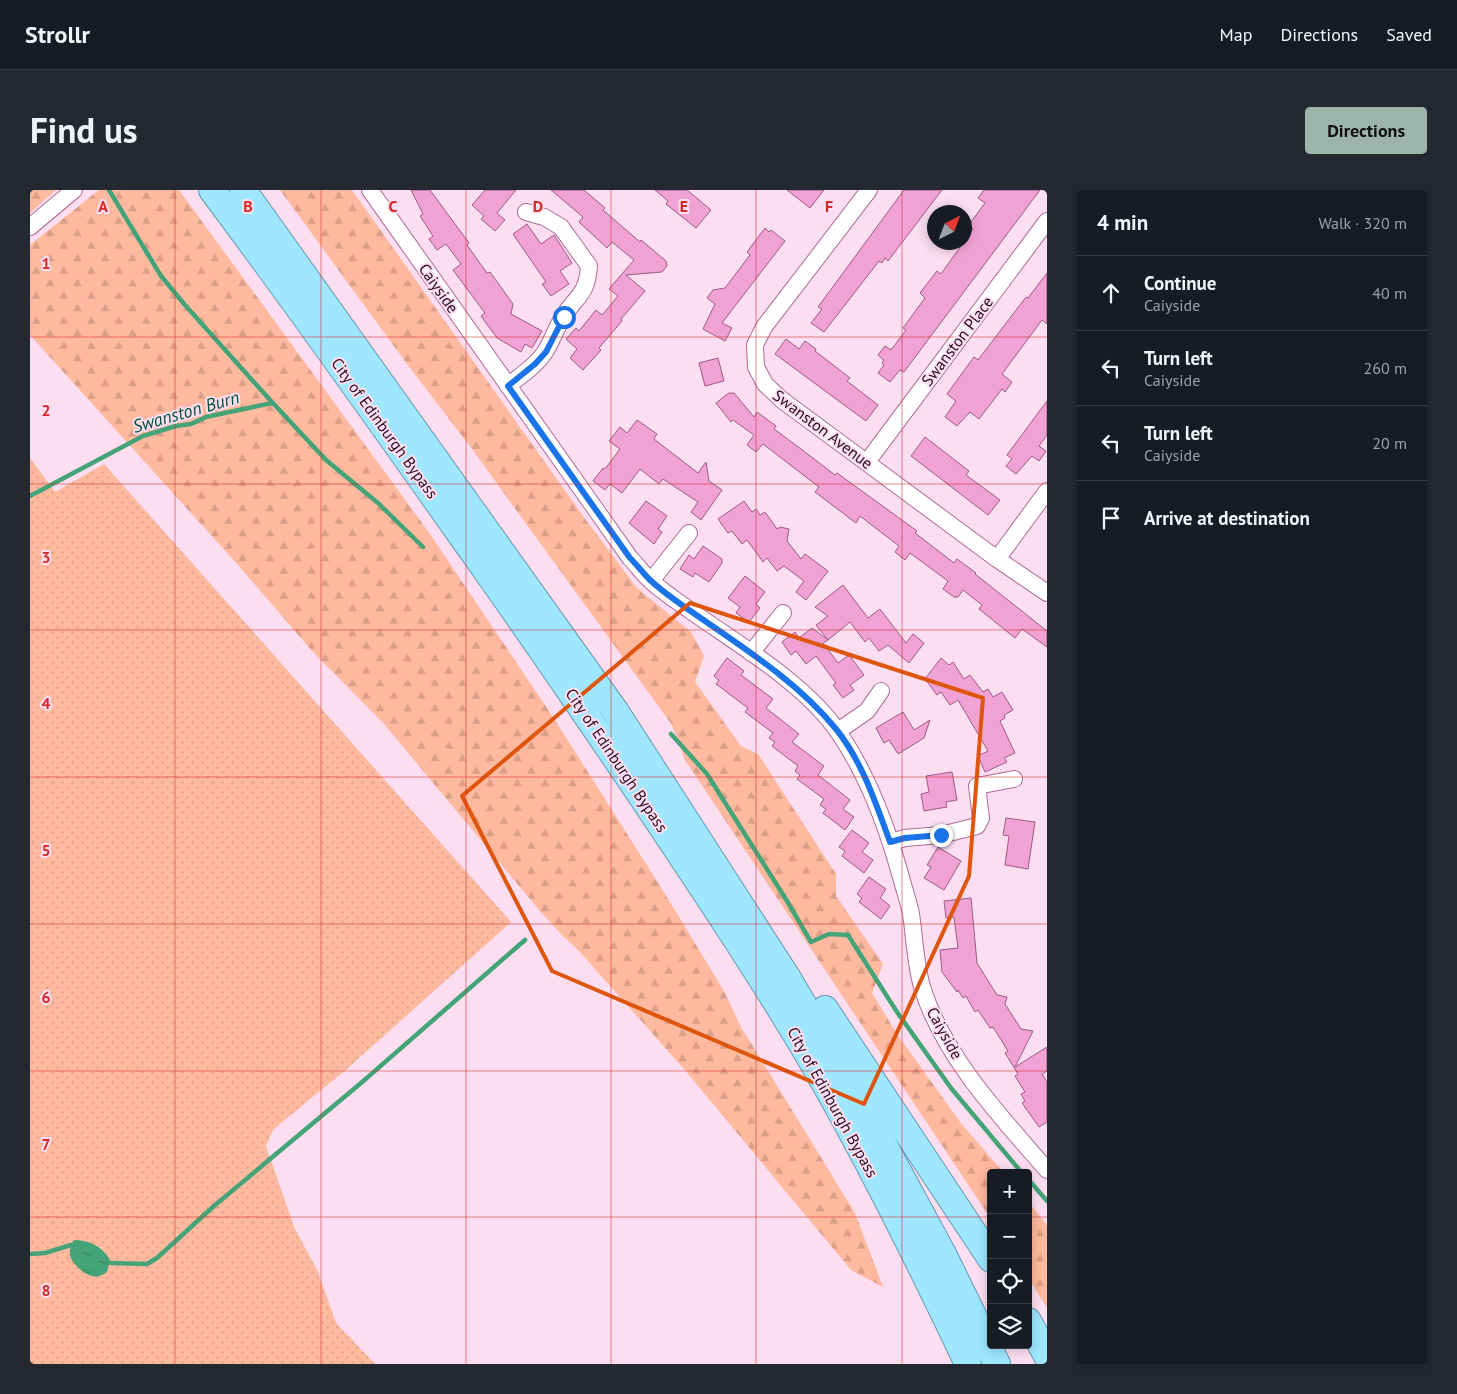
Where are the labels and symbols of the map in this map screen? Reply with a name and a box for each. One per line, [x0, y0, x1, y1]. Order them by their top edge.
text: A [98, 196, 108, 216]
text: B [243, 196, 253, 216]
text: C [389, 196, 398, 216]
text: D [533, 196, 543, 216]
text: E [680, 196, 688, 216]
text: F [825, 196, 833, 216]
north arrow [927, 205, 972, 250]
text: 1 [41, 253, 51, 273]
street label: Caiyside [415, 259, 463, 317]
street label: Swanston Place [917, 292, 997, 390]
route start [553, 306, 576, 329]
street label: City of Edinburgh Bypass [327, 354, 443, 503]
water label: Swanston Burn [130, 385, 242, 438]
street label: Swanston Avenue [769, 385, 877, 473]
text: 2 [41, 400, 51, 420]
text: 3 [41, 547, 51, 567]
street label: City of Edinburgh Bypass [561, 684, 673, 836]
text: 4 [41, 693, 51, 713]
route end [930, 824, 953, 847]
text: 5 [41, 840, 51, 860]
text: 6 [41, 987, 51, 1007]
street label: Caiyside [923, 1004, 967, 1062]
street label: City of Edinburgh Bypass [783, 1023, 883, 1181]
text: 7 [41, 1134, 51, 1154]
text: 8 [41, 1280, 51, 1300]

